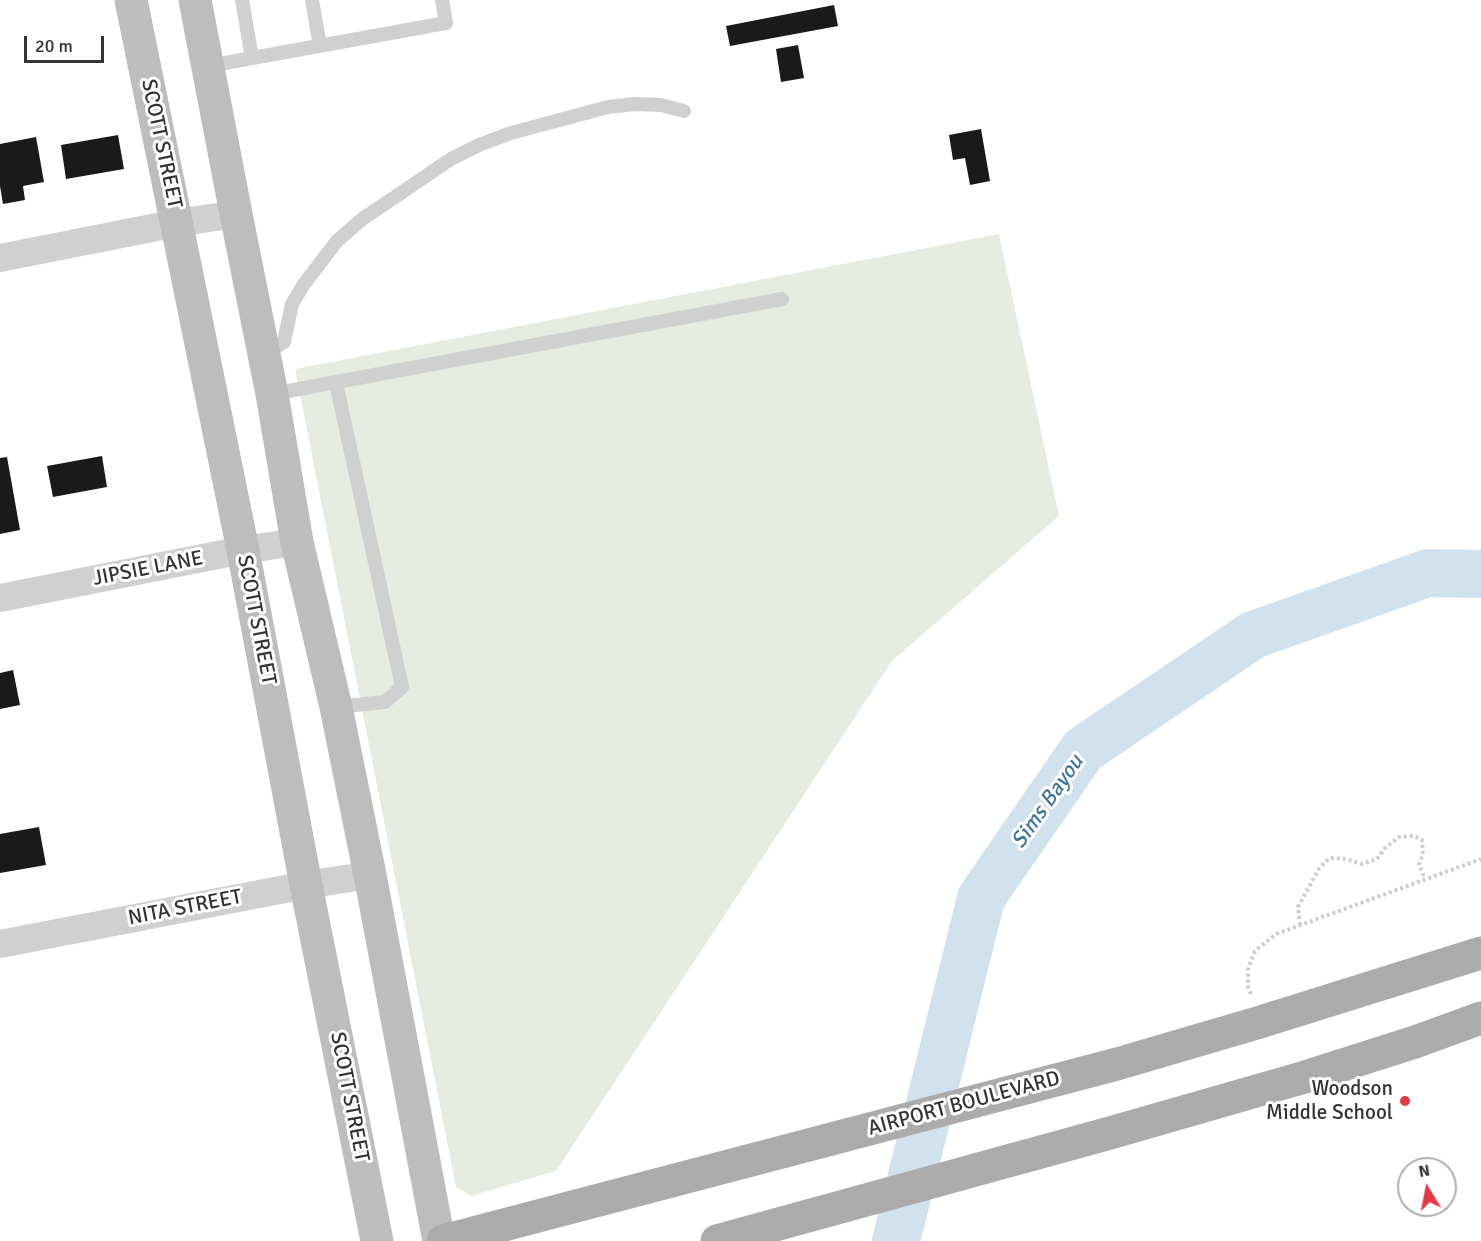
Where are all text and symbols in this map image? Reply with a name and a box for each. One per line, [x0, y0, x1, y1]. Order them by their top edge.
scale bar [27, 24, 106, 62]
text: 20 m [35, 35, 73, 57]
street label: SCOTT STREET [135, 77, 187, 211]
street label: JIPSIE LANE [91, 546, 205, 592]
street label: SCOTT STREET [231, 553, 281, 687]
water label: Sims Bayou [1006, 750, 1090, 854]
street label: NITA STREET [126, 885, 244, 931]
street label: SCOTT STREET [324, 1030, 374, 1164]
street label: AIRPORT BOULEVARD [865, 1066, 1063, 1142]
place label: Woodson Middle School [1266, 1076, 1393, 1126]
marker: Woodson Middle School [1398, 1094, 1412, 1108]
north arrow [1397, 1157, 1457, 1217]
text: N [1417, 1160, 1431, 1182]

